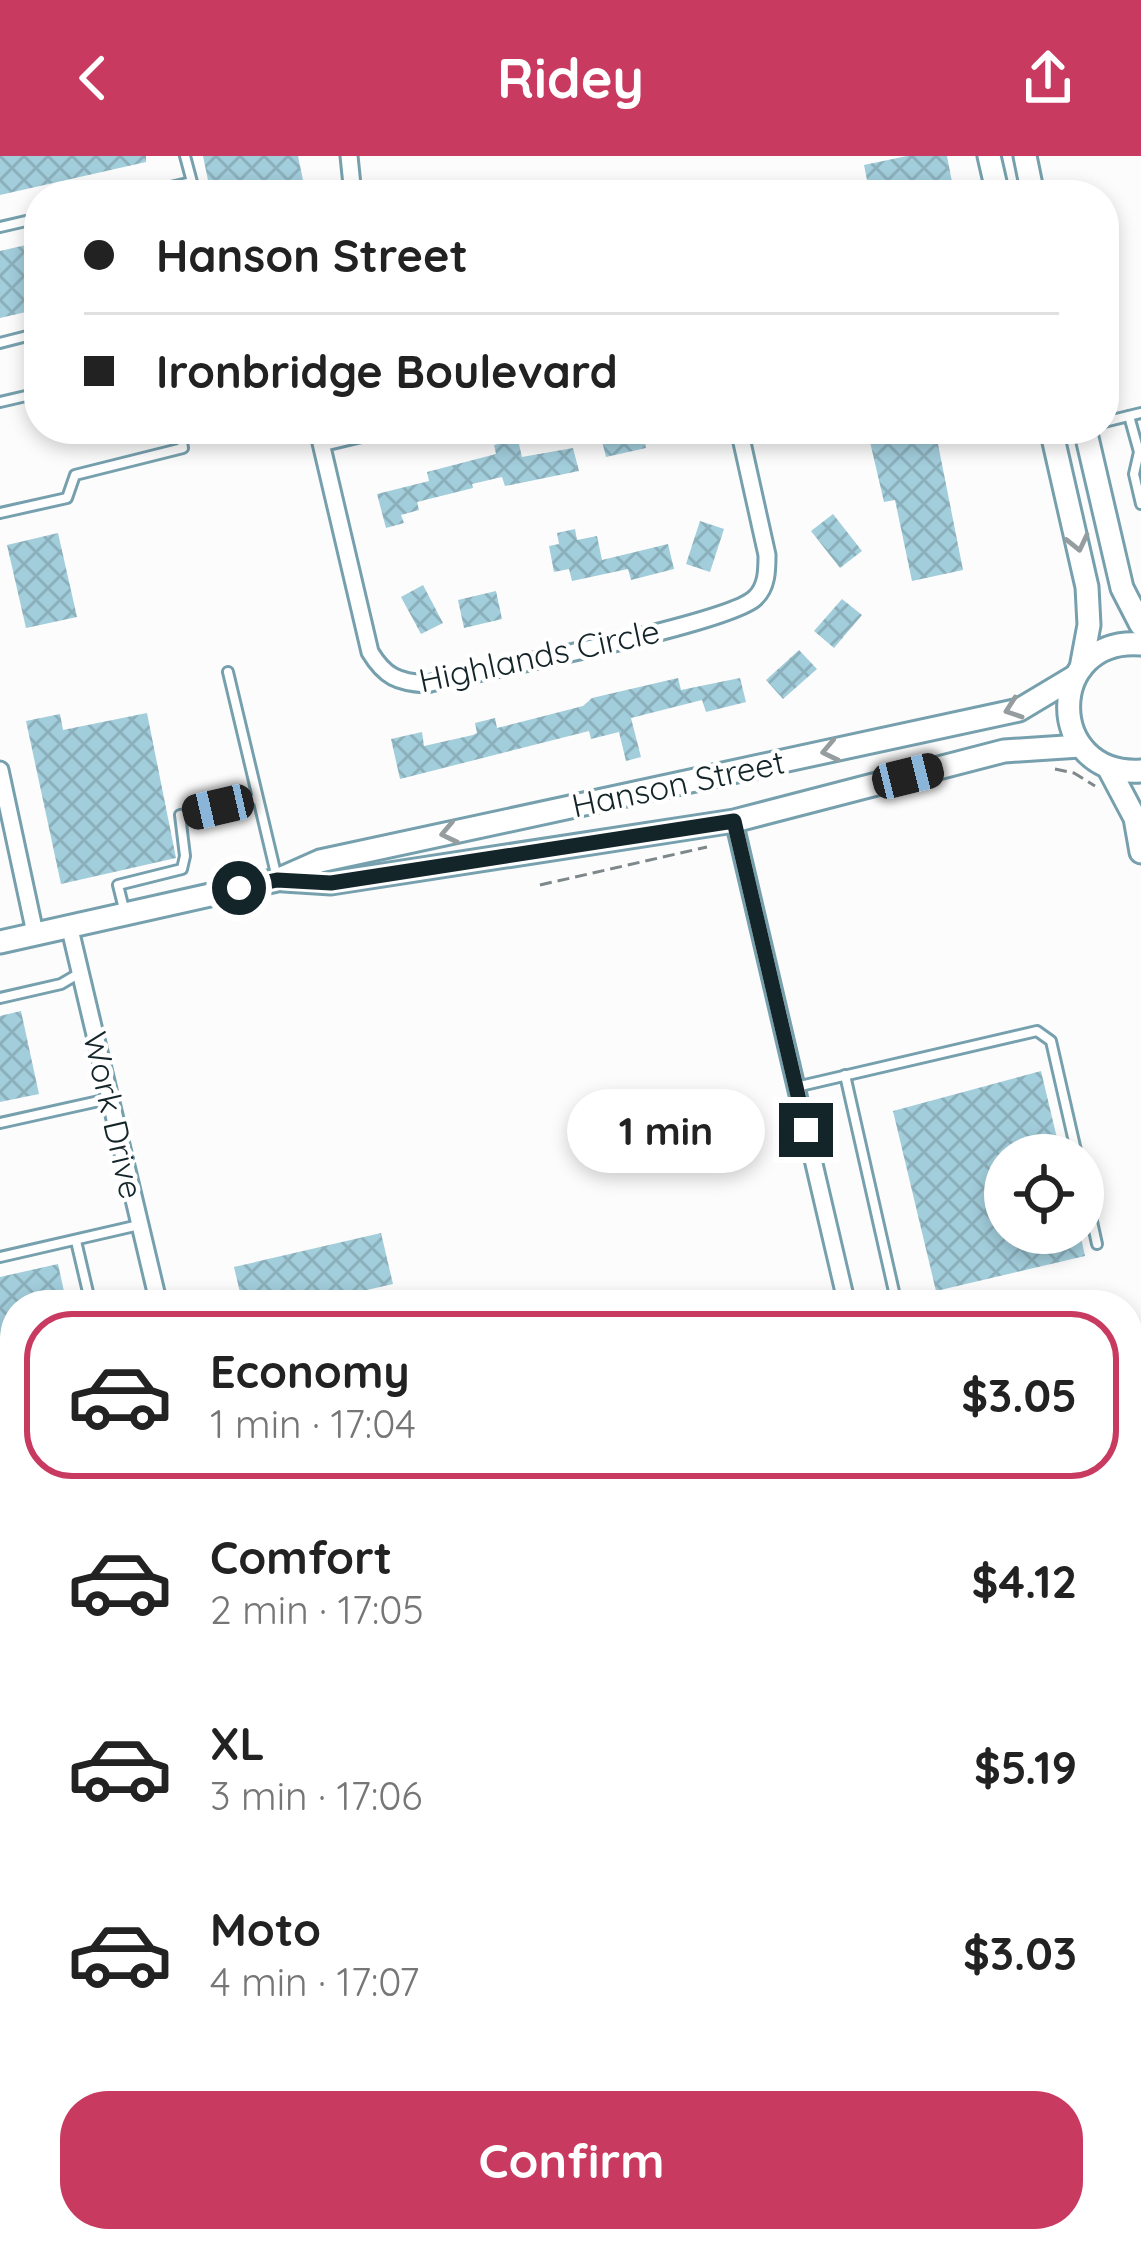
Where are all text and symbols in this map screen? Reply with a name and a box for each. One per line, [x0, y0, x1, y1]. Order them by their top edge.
text: Ridey [497, 44, 644, 112]
icon: back [60, 45, 126, 111]
icon: share [1015, 45, 1081, 111]
text: Hanson Street [156, 227, 468, 283]
text: Ironbridge Boulevard [156, 343, 618, 399]
one-way arrow [1064, 533, 1089, 553]
street label: Highlands Circle [415, 609, 663, 701]
one-way arrow [1003, 695, 1024, 720]
one-way arrow [821, 737, 841, 762]
street label: Hanson Street [568, 740, 788, 826]
car [869, 750, 947, 802]
car [179, 781, 257, 833]
one-way arrow [439, 819, 459, 844]
route start [212, 861, 266, 915]
street label: Work Drive [75, 1028, 153, 1202]
callout: 1 min [566, 1088, 764, 1172]
route end [779, 1103, 833, 1157]
text: 1 min [619, 1106, 713, 1155]
map controls [984, 1134, 1104, 1254]
button: locate [984, 1134, 1104, 1254]
icon: car [66, 1341, 174, 1449]
text: Economy [210, 1343, 410, 1399]
text: $3.05 [961, 1367, 1077, 1423]
text: 1 min · 17:04 [210, 1399, 416, 1448]
icon: car [66, 1527, 174, 1635]
text: Comfort [210, 1529, 392, 1585]
text: $4.12 [972, 1553, 1077, 1609]
text: 2 min · 17:05 [210, 1585, 424, 1634]
icon: car [66, 1713, 174, 1821]
text: XL [210, 1715, 265, 1771]
text: $5.19 [974, 1739, 1077, 1795]
text: 3 min · 17:06 [210, 1771, 422, 1820]
icon: car [66, 1899, 174, 2007]
text: Moto [210, 1901, 321, 1957]
text: $3.03 [963, 1925, 1077, 1981]
text: 4 min · 17:07 [210, 1957, 419, 2006]
button: Confirm [60, 2091, 1083, 2229]

